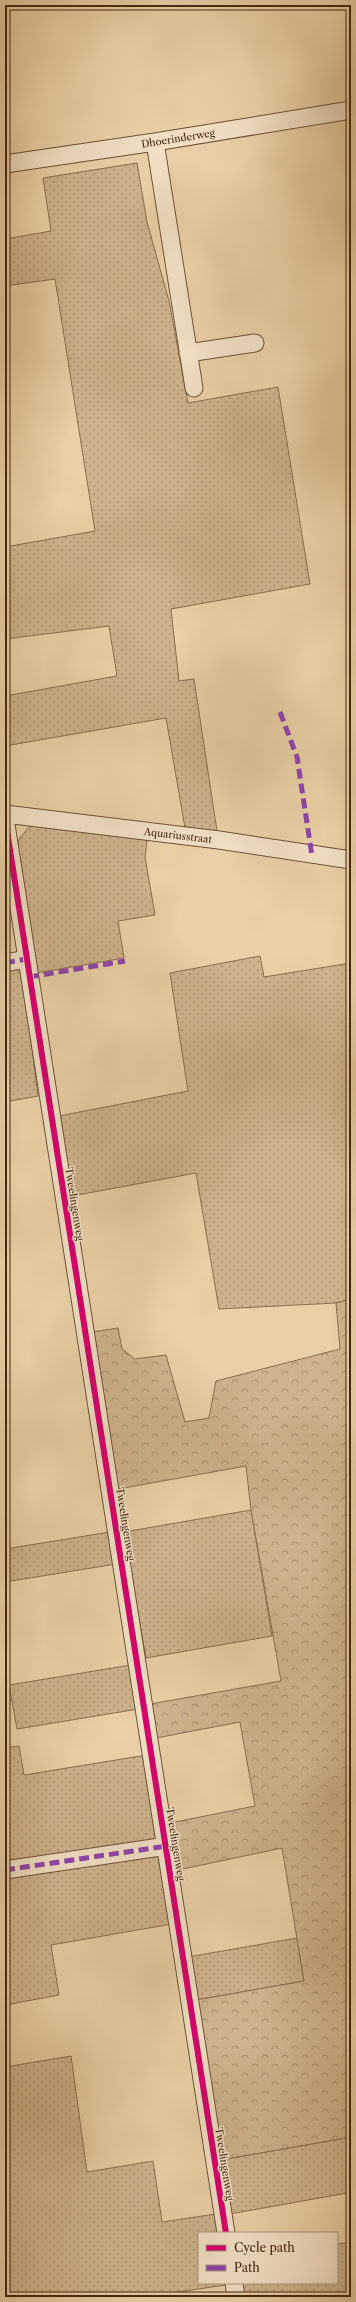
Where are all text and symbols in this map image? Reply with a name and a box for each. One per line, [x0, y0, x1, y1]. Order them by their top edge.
street label: Dhoerinderweg [140, 126, 217, 151]
street label: Aquariusstraat [142, 825, 213, 846]
street label: Tweelingenweg [62, 1166, 87, 1243]
street label: Tweelingenweg [113, 1486, 138, 1563]
street label: Tweelingenweg [163, 1806, 188, 1883]
street label: Tweelingenweg [212, 2126, 237, 2203]
legend [198, 2232, 338, 2284]
text: Cycle path [234, 2240, 295, 2255]
text: Path [234, 2260, 260, 2275]

